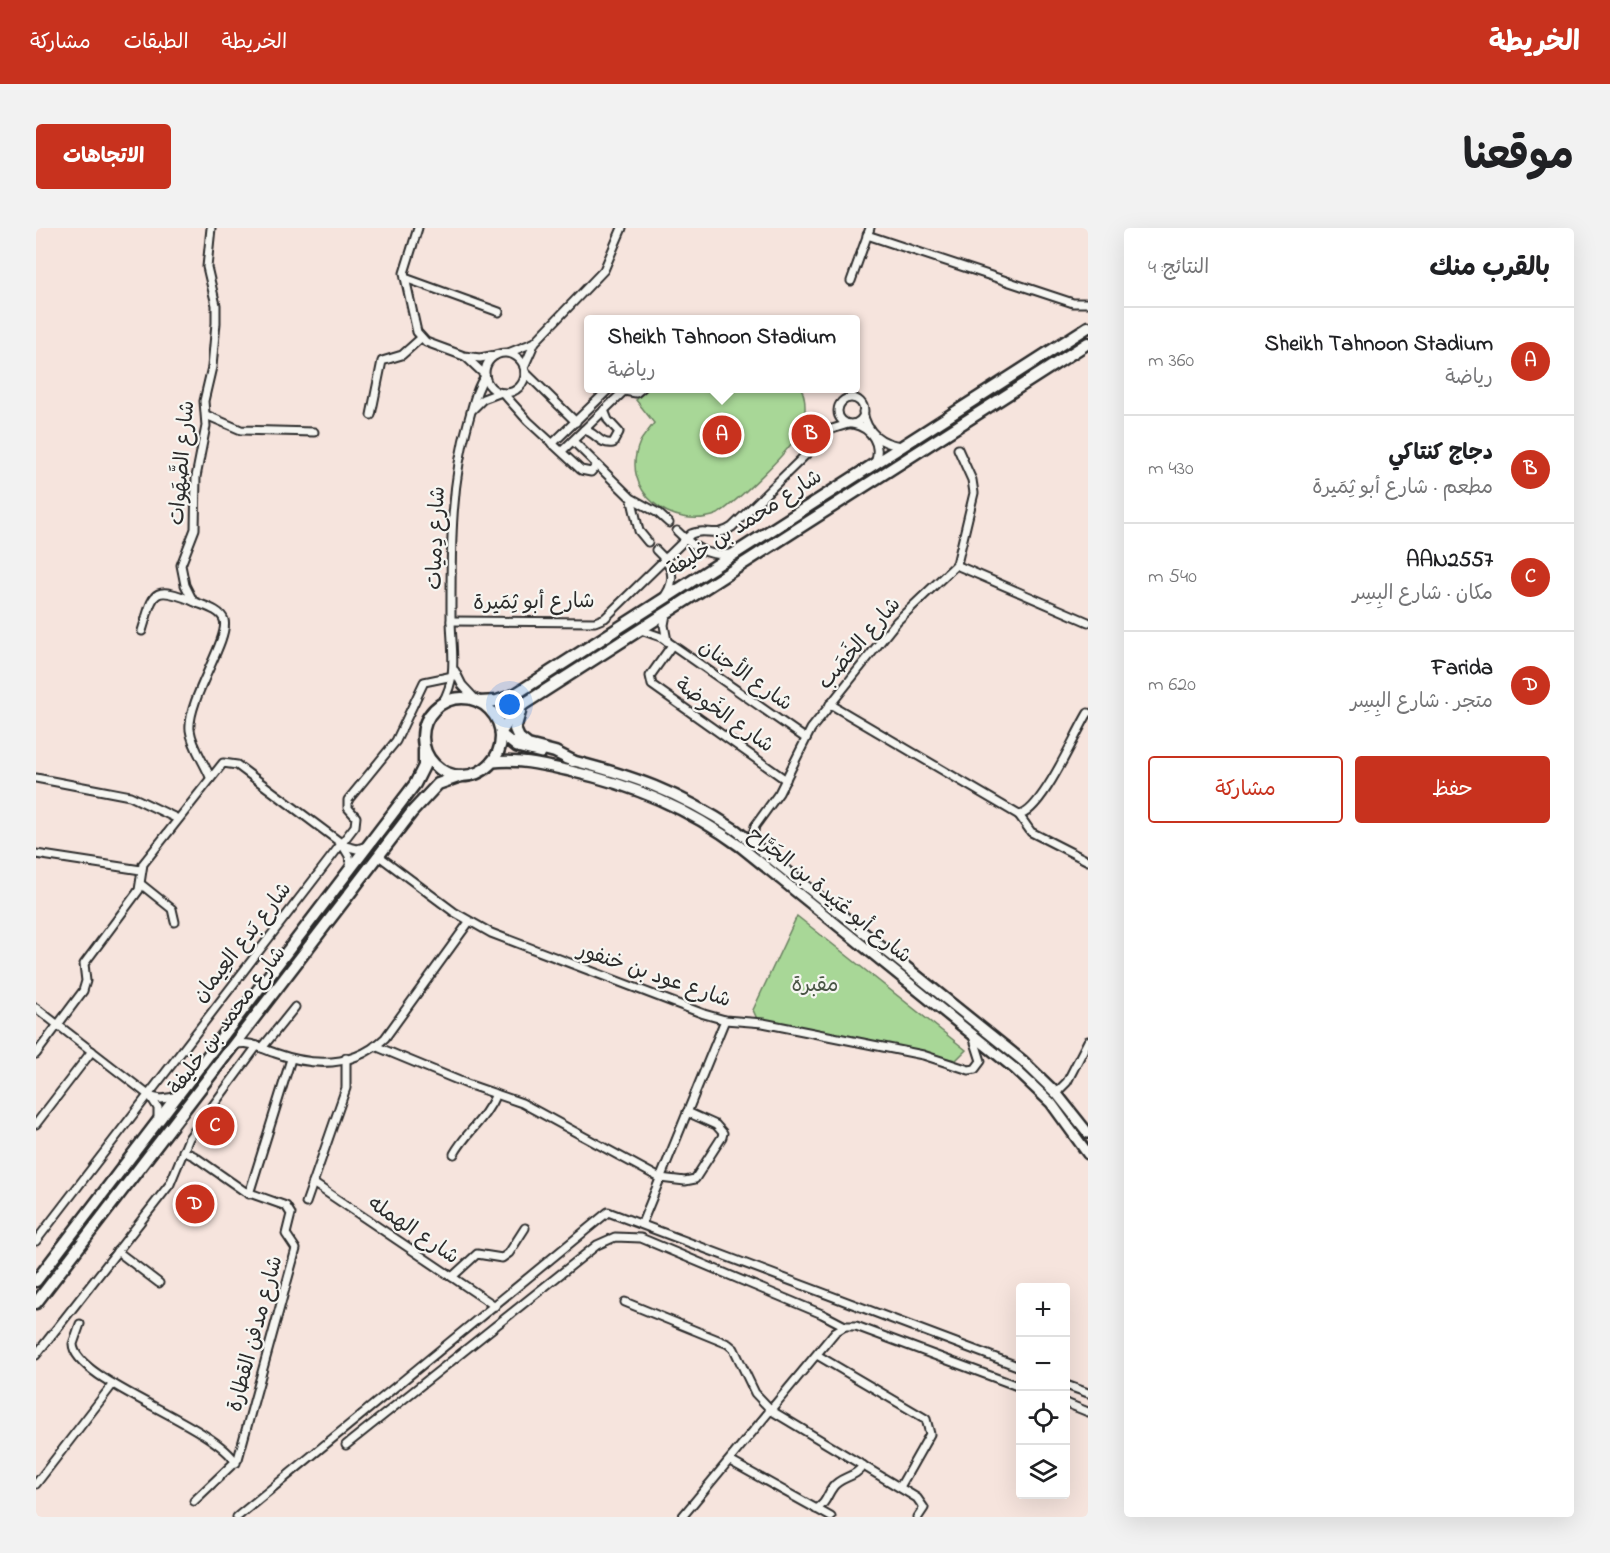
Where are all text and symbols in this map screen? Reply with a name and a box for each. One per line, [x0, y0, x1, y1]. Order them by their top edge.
text: الخريطة [1489, 23, 1580, 64]
text: مشاركة [30, 28, 91, 58]
text: الطبقات [124, 28, 189, 58]
text: الخريطة [222, 28, 287, 58]
button: الاتجاهات [36, 124, 171, 189]
text: موقعنا [1463, 127, 1574, 188]
text: بالقرب منك [1429, 250, 1550, 288]
text: النتائج: 4 [1148, 254, 1209, 283]
popup [584, 315, 860, 393]
text: Sheikh Tahnoon Stadium [608, 322, 836, 354]
text: Sheikh Tahnoon Stadium [1265, 329, 1493, 361]
text: 360 m [1148, 347, 1194, 376]
text: A [1524, 347, 1537, 376]
text: رياضة [608, 357, 656, 386]
text: رياضة [1445, 364, 1493, 393]
street label: شارع الصَّهَوات [162, 399, 203, 527]
pin: A [702, 412, 742, 458]
pin: B [792, 412, 830, 456]
text: دجاج كنتاكي [1389, 438, 1493, 470]
text: 430 m [1148, 455, 1194, 484]
text: B [1524, 455, 1537, 484]
street label: شارع محمد بن خليفة [662, 463, 828, 585]
text: مطعم · شارع أبو ثِمَيرة [1312, 474, 1493, 503]
street label: شارع دِميات [420, 486, 454, 590]
text: AAN2557 [1406, 545, 1493, 577]
text: 540 m [1148, 563, 1197, 592]
text: C [1525, 563, 1536, 592]
text: مكان · شارع البِسِر [1352, 580, 1493, 609]
street label: شارع أبو ثِمَيرة [473, 587, 595, 619]
street label: شارع الخَصَب [811, 591, 909, 697]
street label: شارع الأجنان [692, 632, 799, 719]
text: Farida [1432, 653, 1493, 685]
street label: شارع الخَوضة [669, 671, 780, 761]
text: 620 m [1148, 671, 1196, 700]
text: D [1523, 671, 1538, 700]
text: متجر · شارع البِسِر [1350, 688, 1493, 717]
your location [495, 690, 524, 719]
button: مشاركة [1148, 756, 1343, 823]
button: حفظ [1355, 756, 1550, 823]
street label: شارع أبو عُبَيدة بن الجَرَّاح [741, 820, 917, 972]
street label: شارع بَدع العِيمان [186, 876, 300, 1010]
street label: شارع عود بن خنفور [572, 935, 735, 1016]
street label: شارع محمد بن خليفة [162, 940, 294, 1102]
park label: مقبرة [791, 971, 839, 1001]
pin: C [196, 1104, 234, 1148]
pin: D [176, 1182, 214, 1226]
street label: شارع الهمله [361, 1189, 465, 1273]
street label: شارع مدفن القطارة [221, 1253, 291, 1415]
map controls [1016, 1283, 1070, 1499]
button: + [1016, 1283, 1070, 1337]
button: − [1016, 1337, 1070, 1391]
button: locate [1016, 1391, 1070, 1445]
button: layers [1016, 1445, 1070, 1499]

